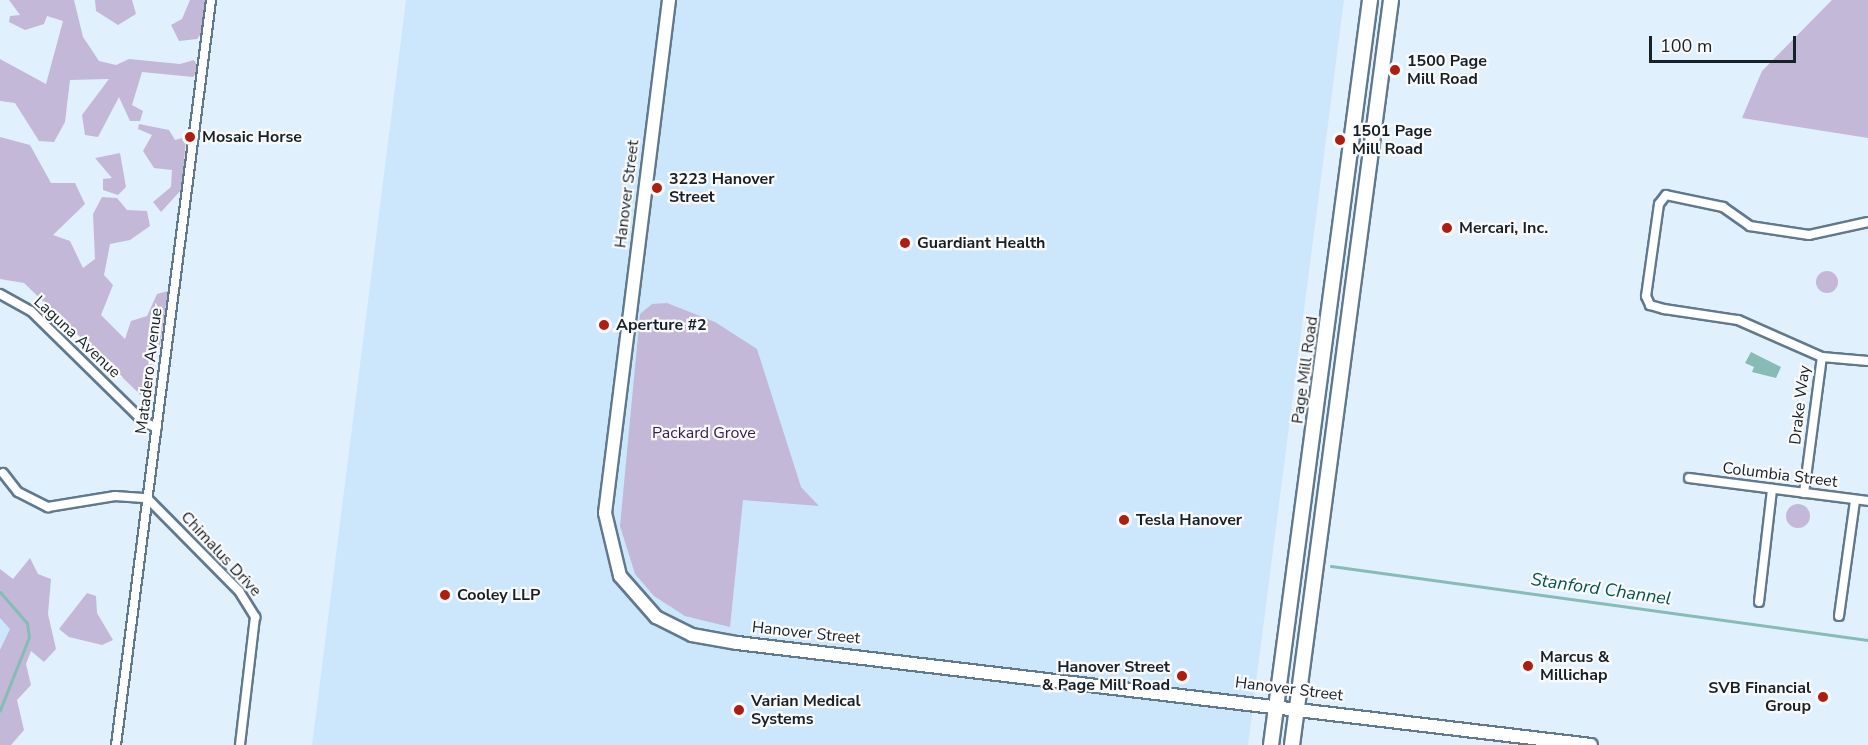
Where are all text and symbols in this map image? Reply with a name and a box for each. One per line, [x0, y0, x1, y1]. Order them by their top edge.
scale bar [1652, 24, 1799, 62]
text: 100 m [1660, 34, 1712, 58]
place label: 1500 Page Mill Road [1407, 51, 1487, 89]
marker: 1500 Page Mill Road [1388, 63, 1402, 77]
place label: 1501 Page Mill Road [1352, 121, 1432, 159]
place label: Mosaic Horse [202, 127, 302, 147]
marker: Mosaic Horse [183, 130, 197, 144]
marker: 1501 Page Mill Road [1333, 133, 1347, 147]
street label: Hanover Street [611, 139, 643, 249]
place label: 3223 Hanover Street [669, 169, 774, 207]
marker: 3223 Hanover Street [650, 181, 664, 195]
place label: Mercari, Inc. [1459, 218, 1548, 238]
marker: Mercari, Inc. [1440, 221, 1454, 235]
place label: Guardiant Health [917, 233, 1045, 253]
marker: Guardiant Health [898, 236, 912, 250]
street label: Laguna Avenue [30, 292, 124, 382]
street label: Matadero Avenue [132, 307, 166, 435]
place label: Aperture #2 [616, 315, 707, 335]
street label: Page Mill Road [1288, 315, 1322, 425]
marker: Aperture #2 [597, 318, 611, 332]
street label: Drake Way [1786, 364, 1814, 446]
park label: Packard Grove [652, 423, 756, 443]
street label: Columbia Street [1721, 458, 1839, 492]
street label: Chimalus Drive [177, 508, 265, 600]
place label: Tesla Hanover [1136, 510, 1242, 530]
marker: Tesla Hanover [1117, 513, 1131, 527]
water label: Stanford Channel [1529, 568, 1673, 610]
place label: Cooley LLP [457, 585, 540, 605]
marker: Cooley LLP [438, 588, 452, 602]
street label: Hanover Street [751, 618, 861, 648]
place label: Marcus & Millichap [1540, 647, 1609, 685]
place label: Hanover Street & Page Mill Road [1042, 657, 1170, 695]
marker: Marcus & Millichap [1521, 659, 1535, 673]
marker: Hanover Street & Page Mill Road [1175, 669, 1189, 683]
street label: Hanover Street [1234, 673, 1344, 705]
place label: SVB Financial Group [1708, 678, 1811, 716]
marker: SVB Financial Group [1816, 690, 1830, 704]
place label: Varian Medical Systems [751, 691, 861, 729]
marker: Varian Medical Systems [732, 703, 746, 717]

